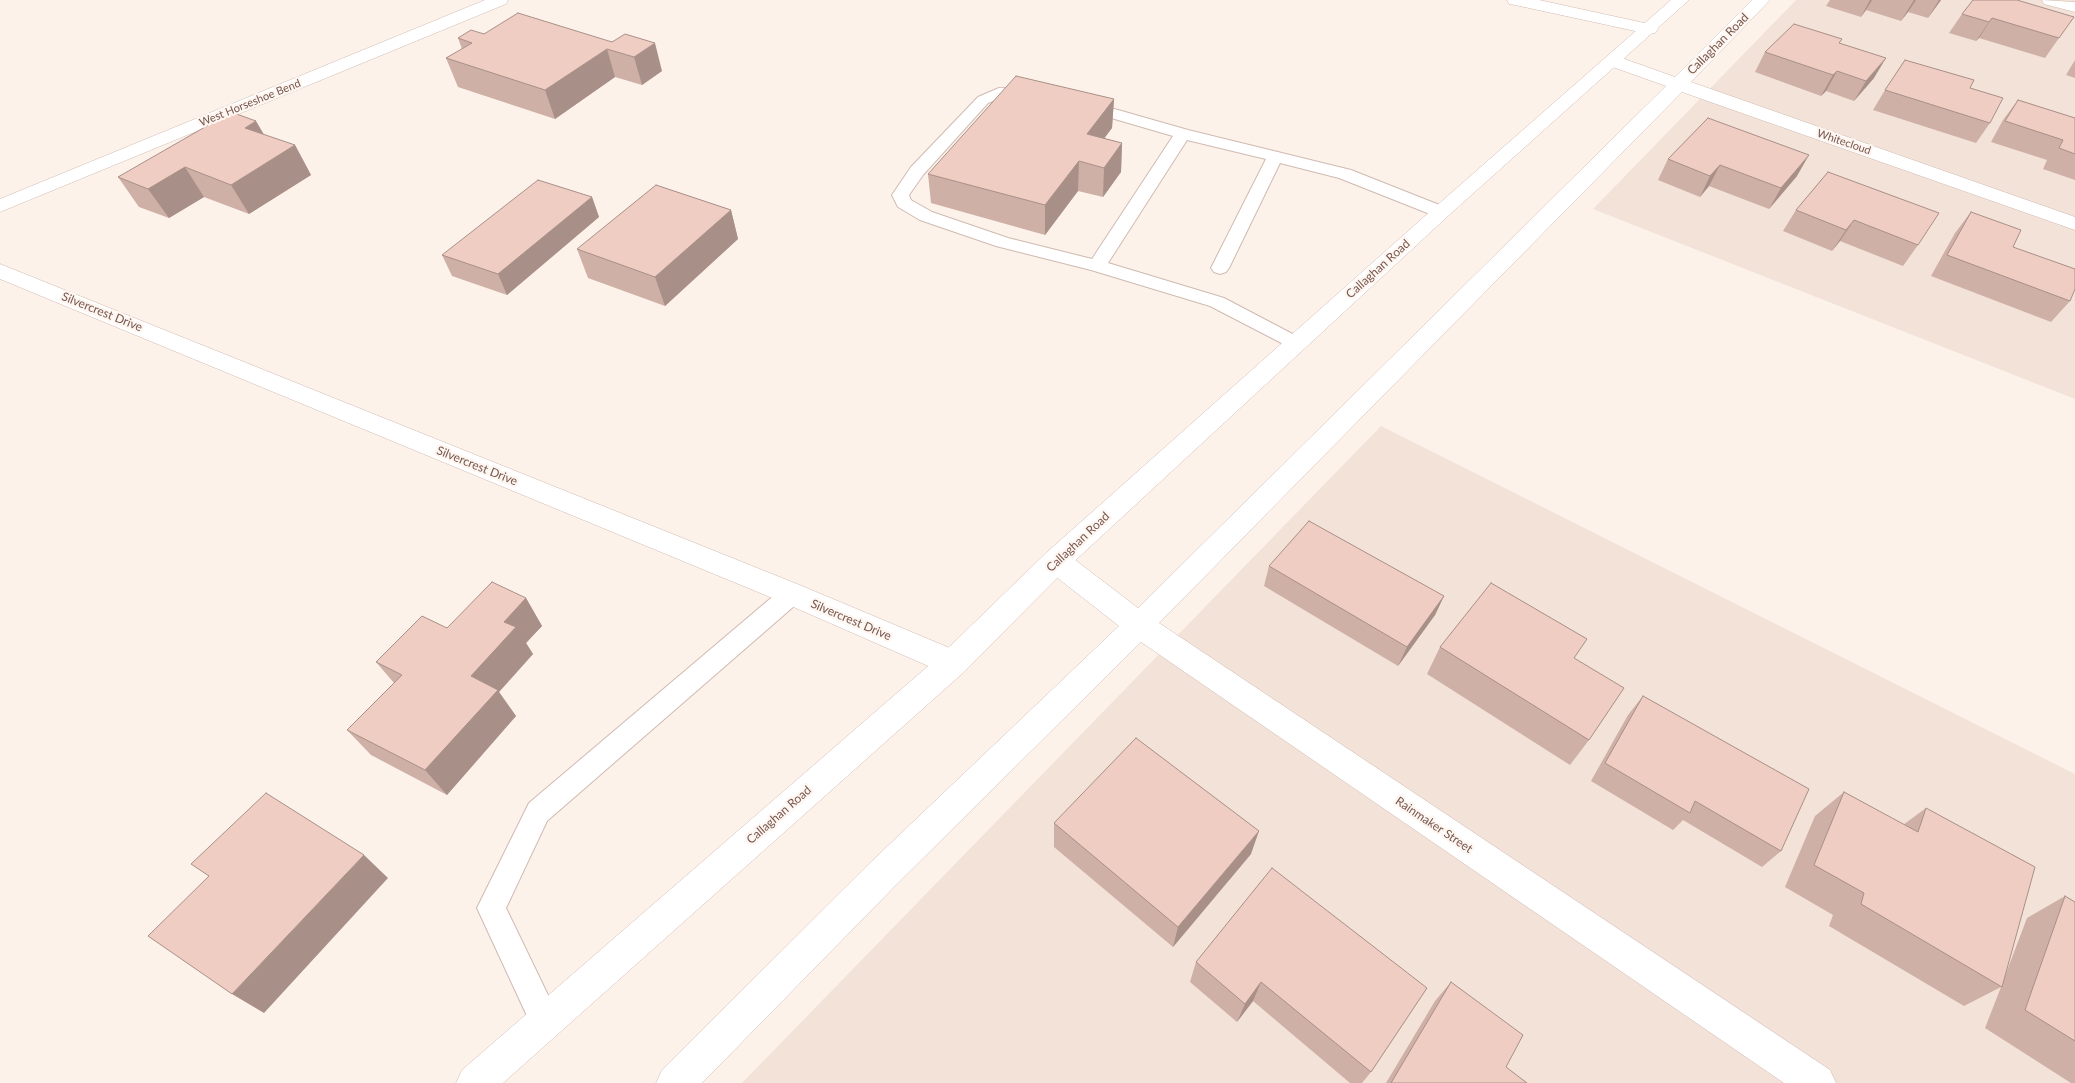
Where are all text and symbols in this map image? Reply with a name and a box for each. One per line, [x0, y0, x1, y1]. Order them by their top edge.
street label: Callaghan Road [1684, 10, 1752, 78]
street label: West Horseshoe Bend [197, 77, 303, 129]
street label: Whitecloud [1815, 127, 1873, 157]
street label: Callaghan Road [1343, 237, 1413, 301]
street label: Silvercrest Drive [59, 289, 145, 335]
street label: Silvercrest Drive [434, 443, 520, 489]
street label: Callaghan Road [1044, 509, 1112, 575]
street label: Silvercrest Drive [809, 597, 893, 643]
street label: Callaghan Road [744, 783, 814, 847]
street label: Rainmaker Street [1393, 794, 1475, 856]

